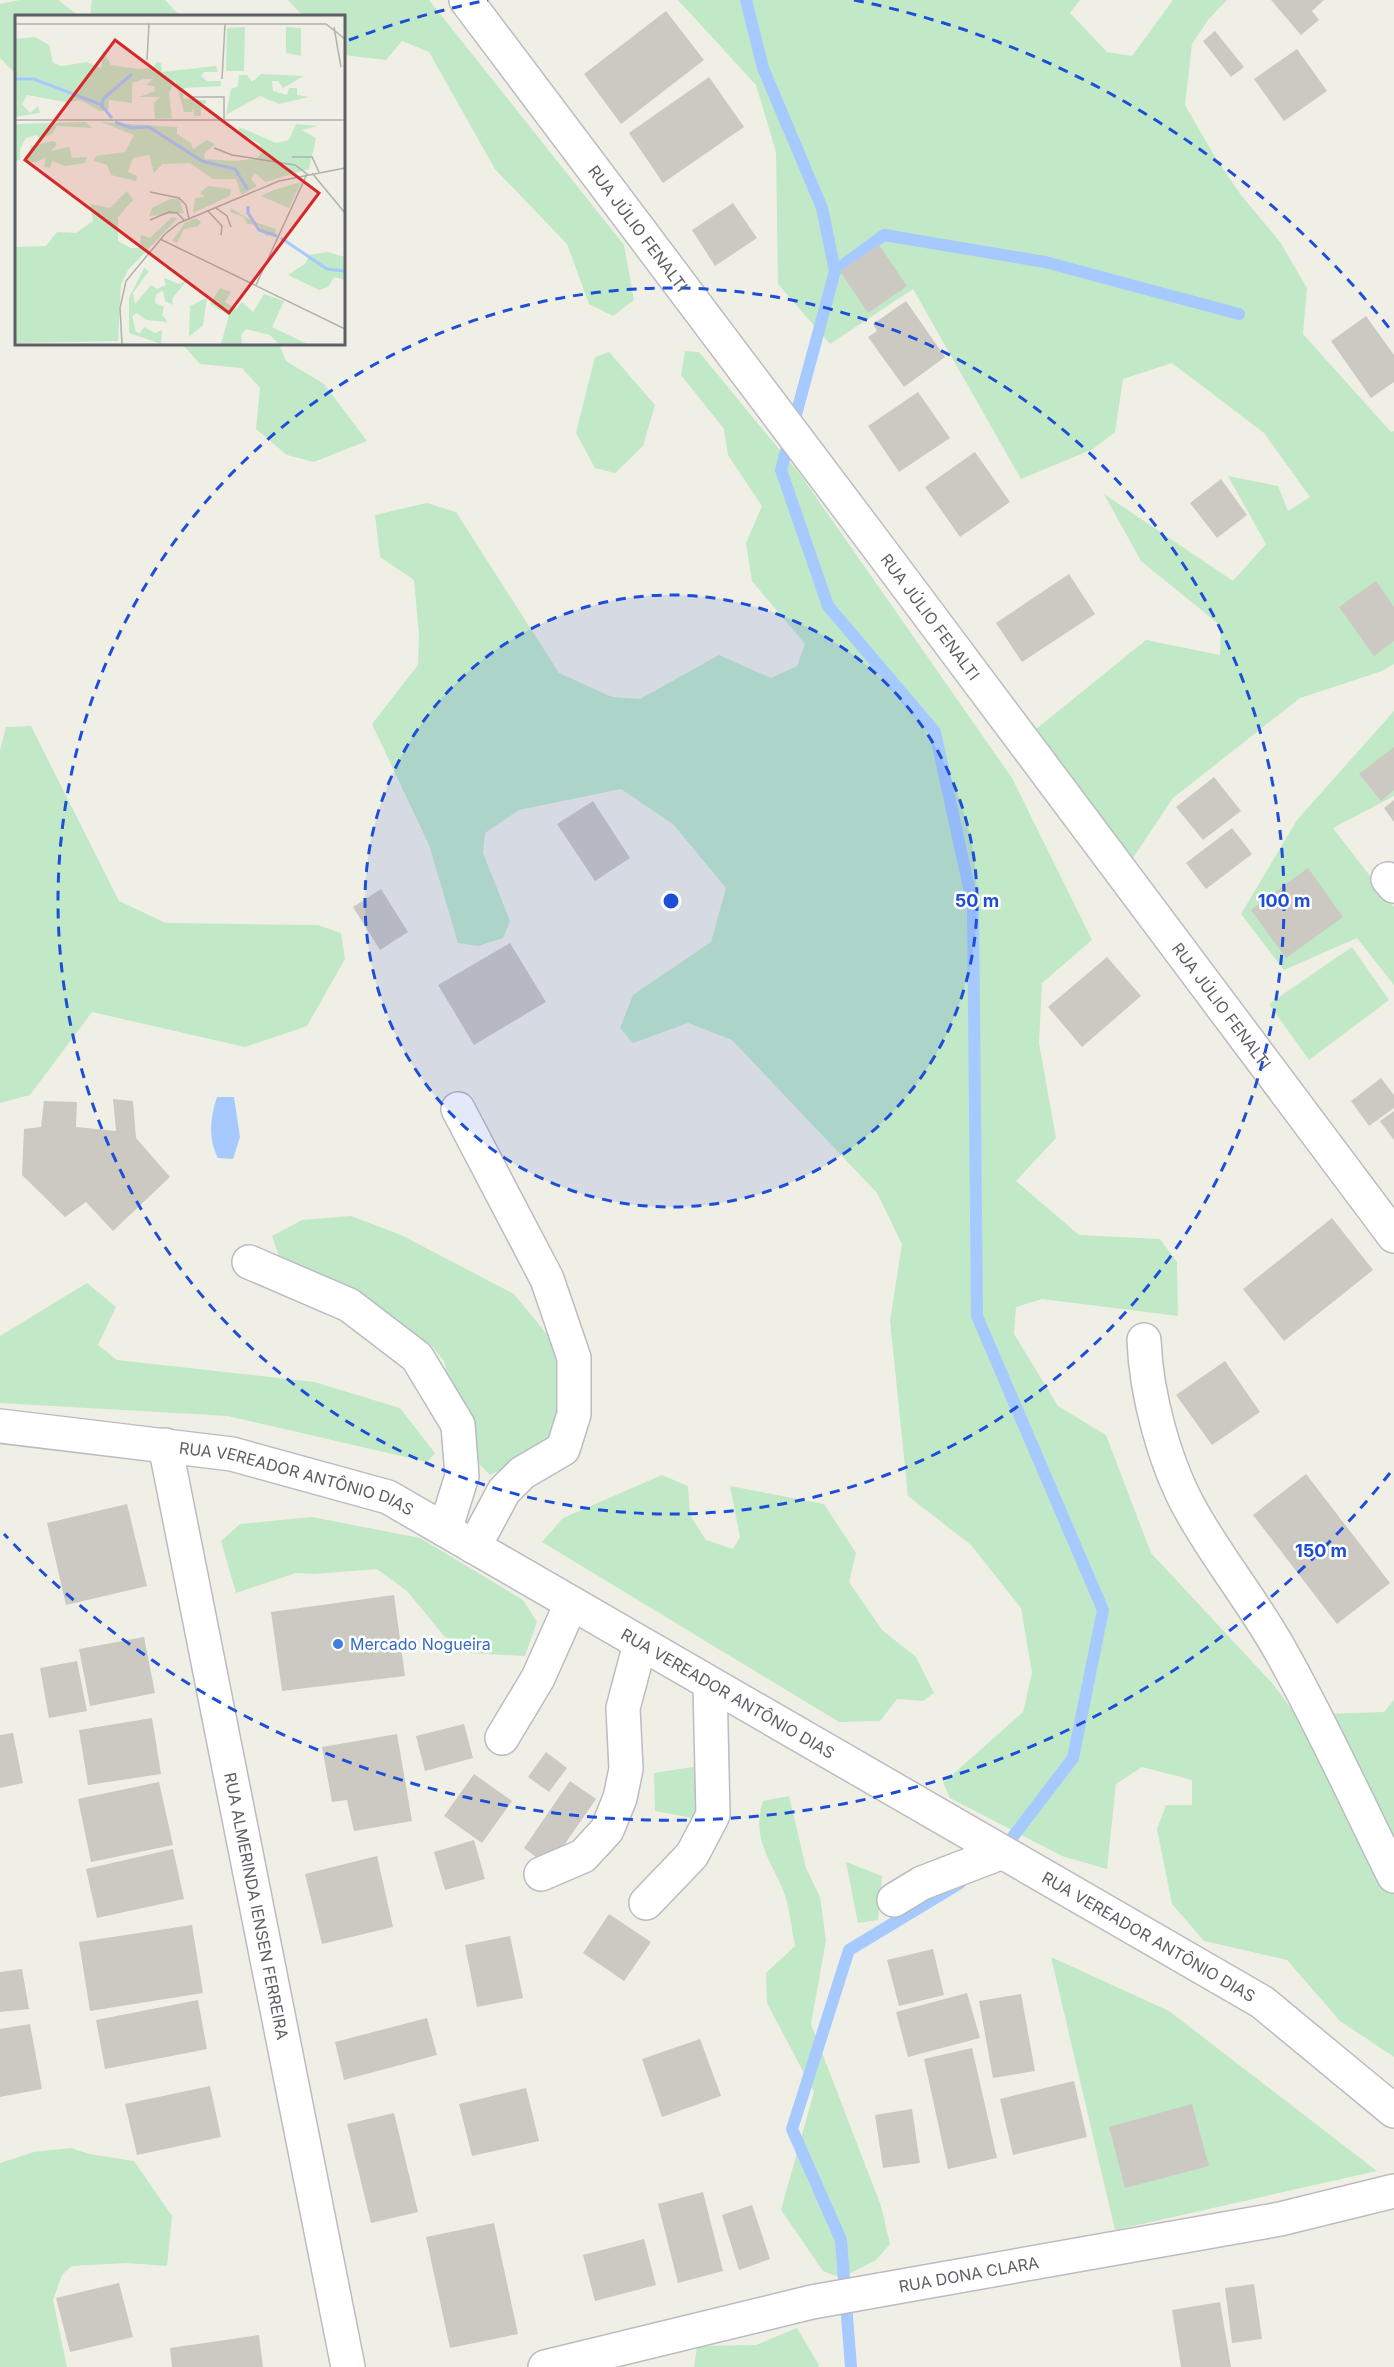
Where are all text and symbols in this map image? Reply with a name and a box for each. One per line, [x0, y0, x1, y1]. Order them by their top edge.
inset map [15, 15, 345, 345]
street label: RUA JÚLIO FENALTI [584, 161, 692, 296]
street label: RUA JÚLIO FENALTI [876, 550, 984, 684]
text: 50 m [955, 890, 999, 911]
text: 100 m [1258, 890, 1310, 911]
centre of rings [661, 891, 681, 911]
street label: RUA JÚLIO FENALTI [1168, 939, 1275, 1073]
street label: RUA VEREADOR ANTÔNIO DIAS [178, 1438, 417, 1520]
text: 150 m [1295, 1540, 1347, 1561]
street label: RUA VEREADOR ANTÔNIO DIAS [618, 1624, 838, 1763]
place label: Mercado Nogueira [350, 1634, 491, 1654]
marker: Mercado Nogueira [331, 1637, 345, 1651]
street label: RUA ALMERINDA IENSEN FERREIRA [220, 1771, 293, 2041]
street label: RUA VEREADOR ANTÔNIO DIAS [1038, 1867, 1259, 2006]
street label: RUA DONA CLARA [897, 2252, 1040, 2296]

